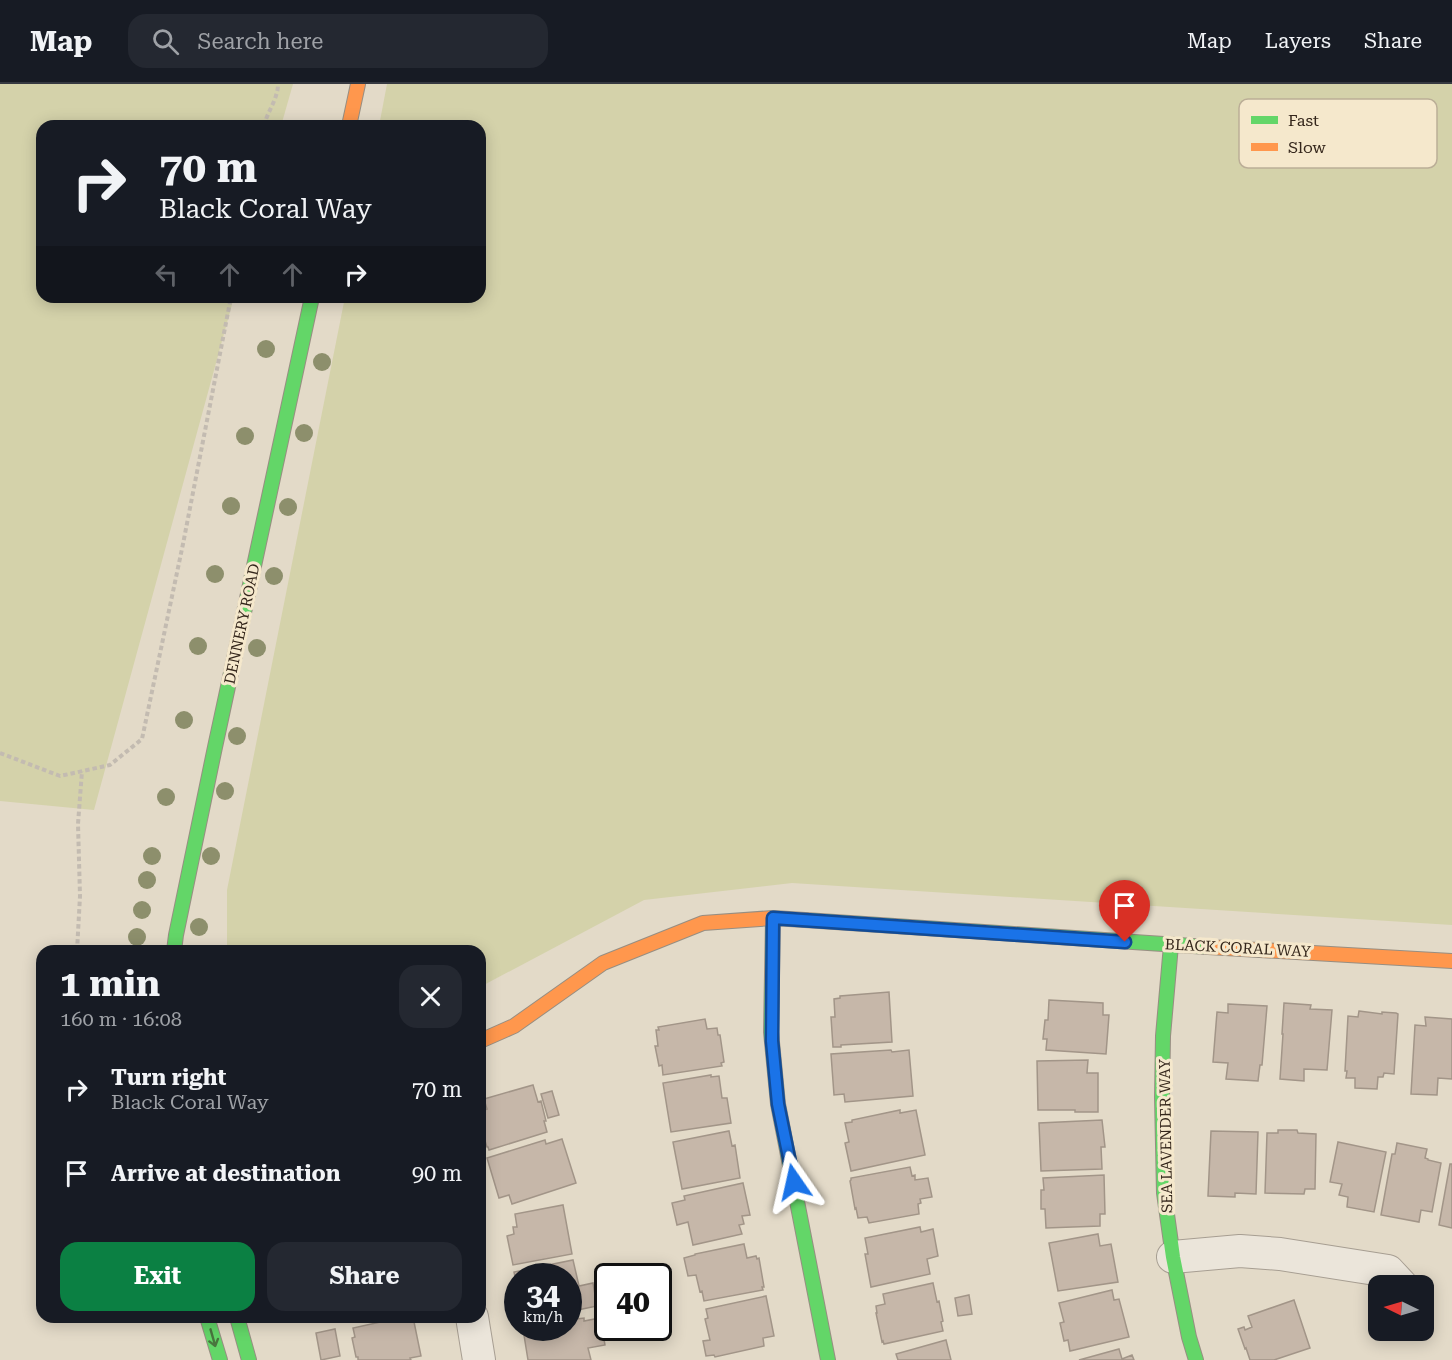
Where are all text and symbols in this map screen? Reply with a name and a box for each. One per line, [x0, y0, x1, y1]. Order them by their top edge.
search box [128, 14, 548, 68]
text: Map [30, 25, 92, 58]
icon: search [149, 25, 182, 58]
text: Search here [197, 29, 323, 54]
text: Map [1187, 29, 1232, 53]
text: Layers [1265, 29, 1331, 53]
text: Share [1364, 29, 1422, 53]
legend [1239, 99, 1437, 168]
text: Fast [1288, 111, 1319, 130]
text: Slow [1288, 138, 1326, 157]
text: 70 m [159, 143, 257, 192]
icon: right [60, 144, 138, 222]
text: Black Coral Way [159, 193, 372, 225]
icon: left [150, 258, 183, 291]
icon: ahead [213, 258, 246, 291]
icon: ahead [276, 258, 309, 291]
icon: right [339, 258, 372, 291]
street label: DENNERY ROAD [220, 562, 264, 686]
pin [1099, 880, 1150, 942]
icon: arrive [1108, 889, 1141, 922]
street label: BLACK CORAL WAY [1164, 935, 1312, 961]
text: 1 min [60, 963, 160, 1005]
button: close [399, 965, 462, 1028]
text: 160 m · 16:08 [60, 1007, 182, 1031]
street label: SEA LAVENDER WAY [1156, 1058, 1176, 1213]
text: Turn right [111, 1065, 226, 1090]
icon: right [60, 1073, 93, 1106]
text: 70 m [412, 1077, 462, 1102]
text: Black Coral Way [111, 1090, 269, 1114]
position arrow [762, 1150, 826, 1214]
icon: arrive [60, 1157, 93, 1190]
text: Arrive at destination [111, 1161, 340, 1186]
text: 90 m [412, 1161, 462, 1186]
button: Exit [60, 1242, 255, 1311]
button: Share [267, 1242, 462, 1311]
speed limit sign: 40 [594, 1263, 672, 1341]
north arrow [1368, 1275, 1434, 1341]
map controls [1368, 1275, 1434, 1341]
text: 34 [526, 1277, 560, 1312]
text: km/h [523, 1308, 563, 1326]
one-way arrow [208, 1329, 220, 1348]

